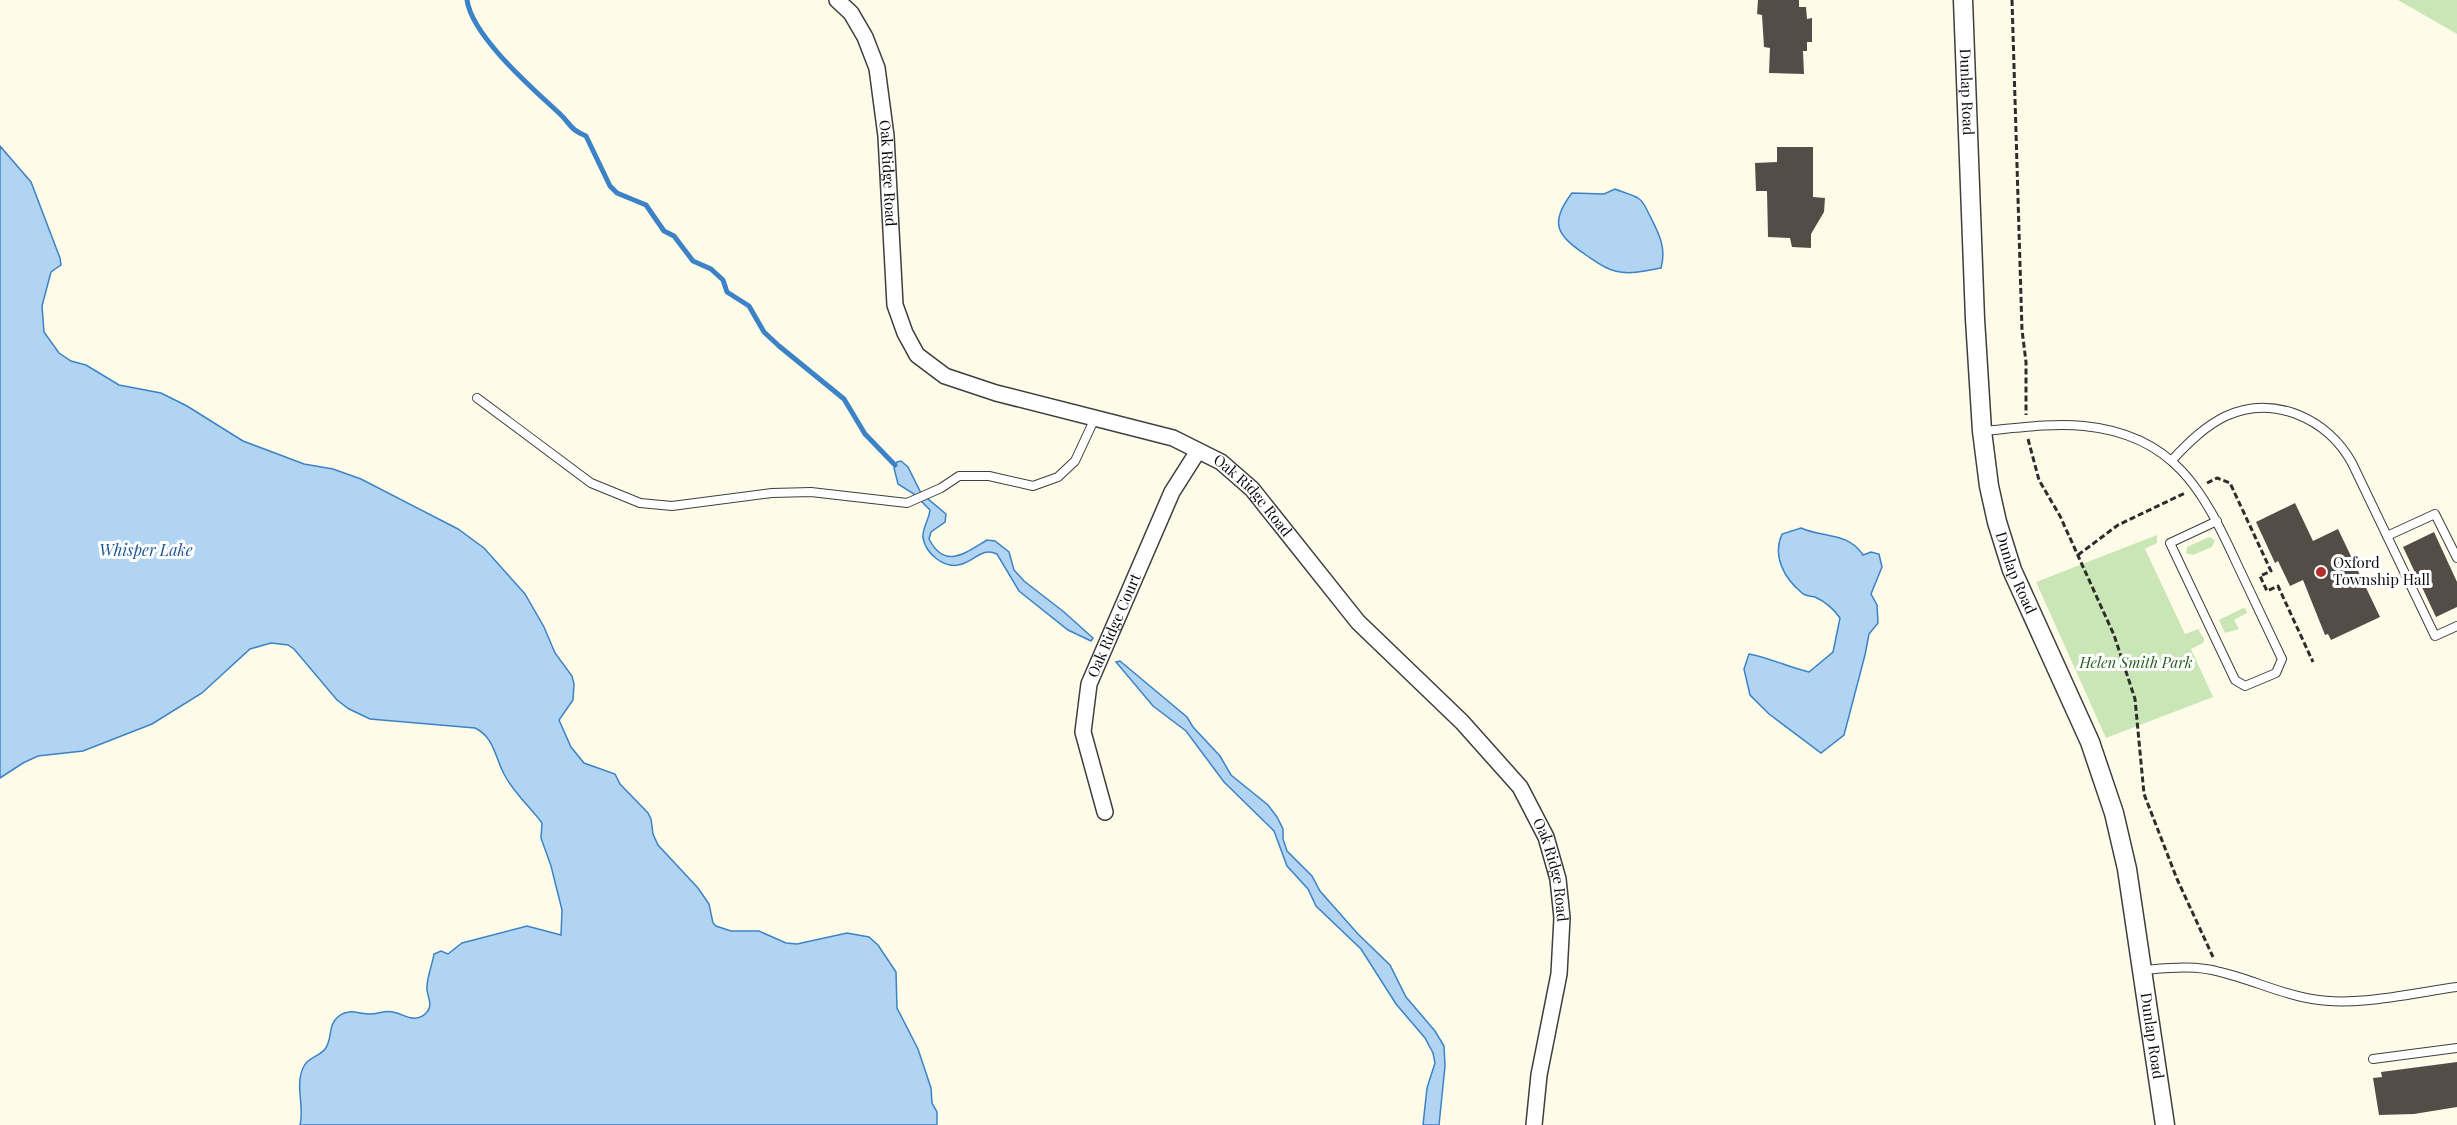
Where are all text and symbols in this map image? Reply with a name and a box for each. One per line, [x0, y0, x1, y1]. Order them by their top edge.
street label: Dunlap Road [1956, 48, 1979, 136]
street label: Oak Ridge Road [875, 119, 902, 227]
street label: Oak Ridge Road [1211, 449, 1297, 540]
street label: Dunlap Road [1992, 529, 2042, 617]
water label: Whisper Lake [99, 539, 193, 560]
place label: Oxford Township Hall [2333, 552, 2430, 589]
marker: Oxford Township Hall [2314, 565, 2328, 579]
street label: Oak Ridge Court [1082, 569, 1145, 680]
park label: Helen Smith Park [2079, 652, 2193, 672]
street label: Oak Ridge Road [1529, 814, 1573, 923]
street label: Dunlap Road [2136, 991, 2169, 1080]

